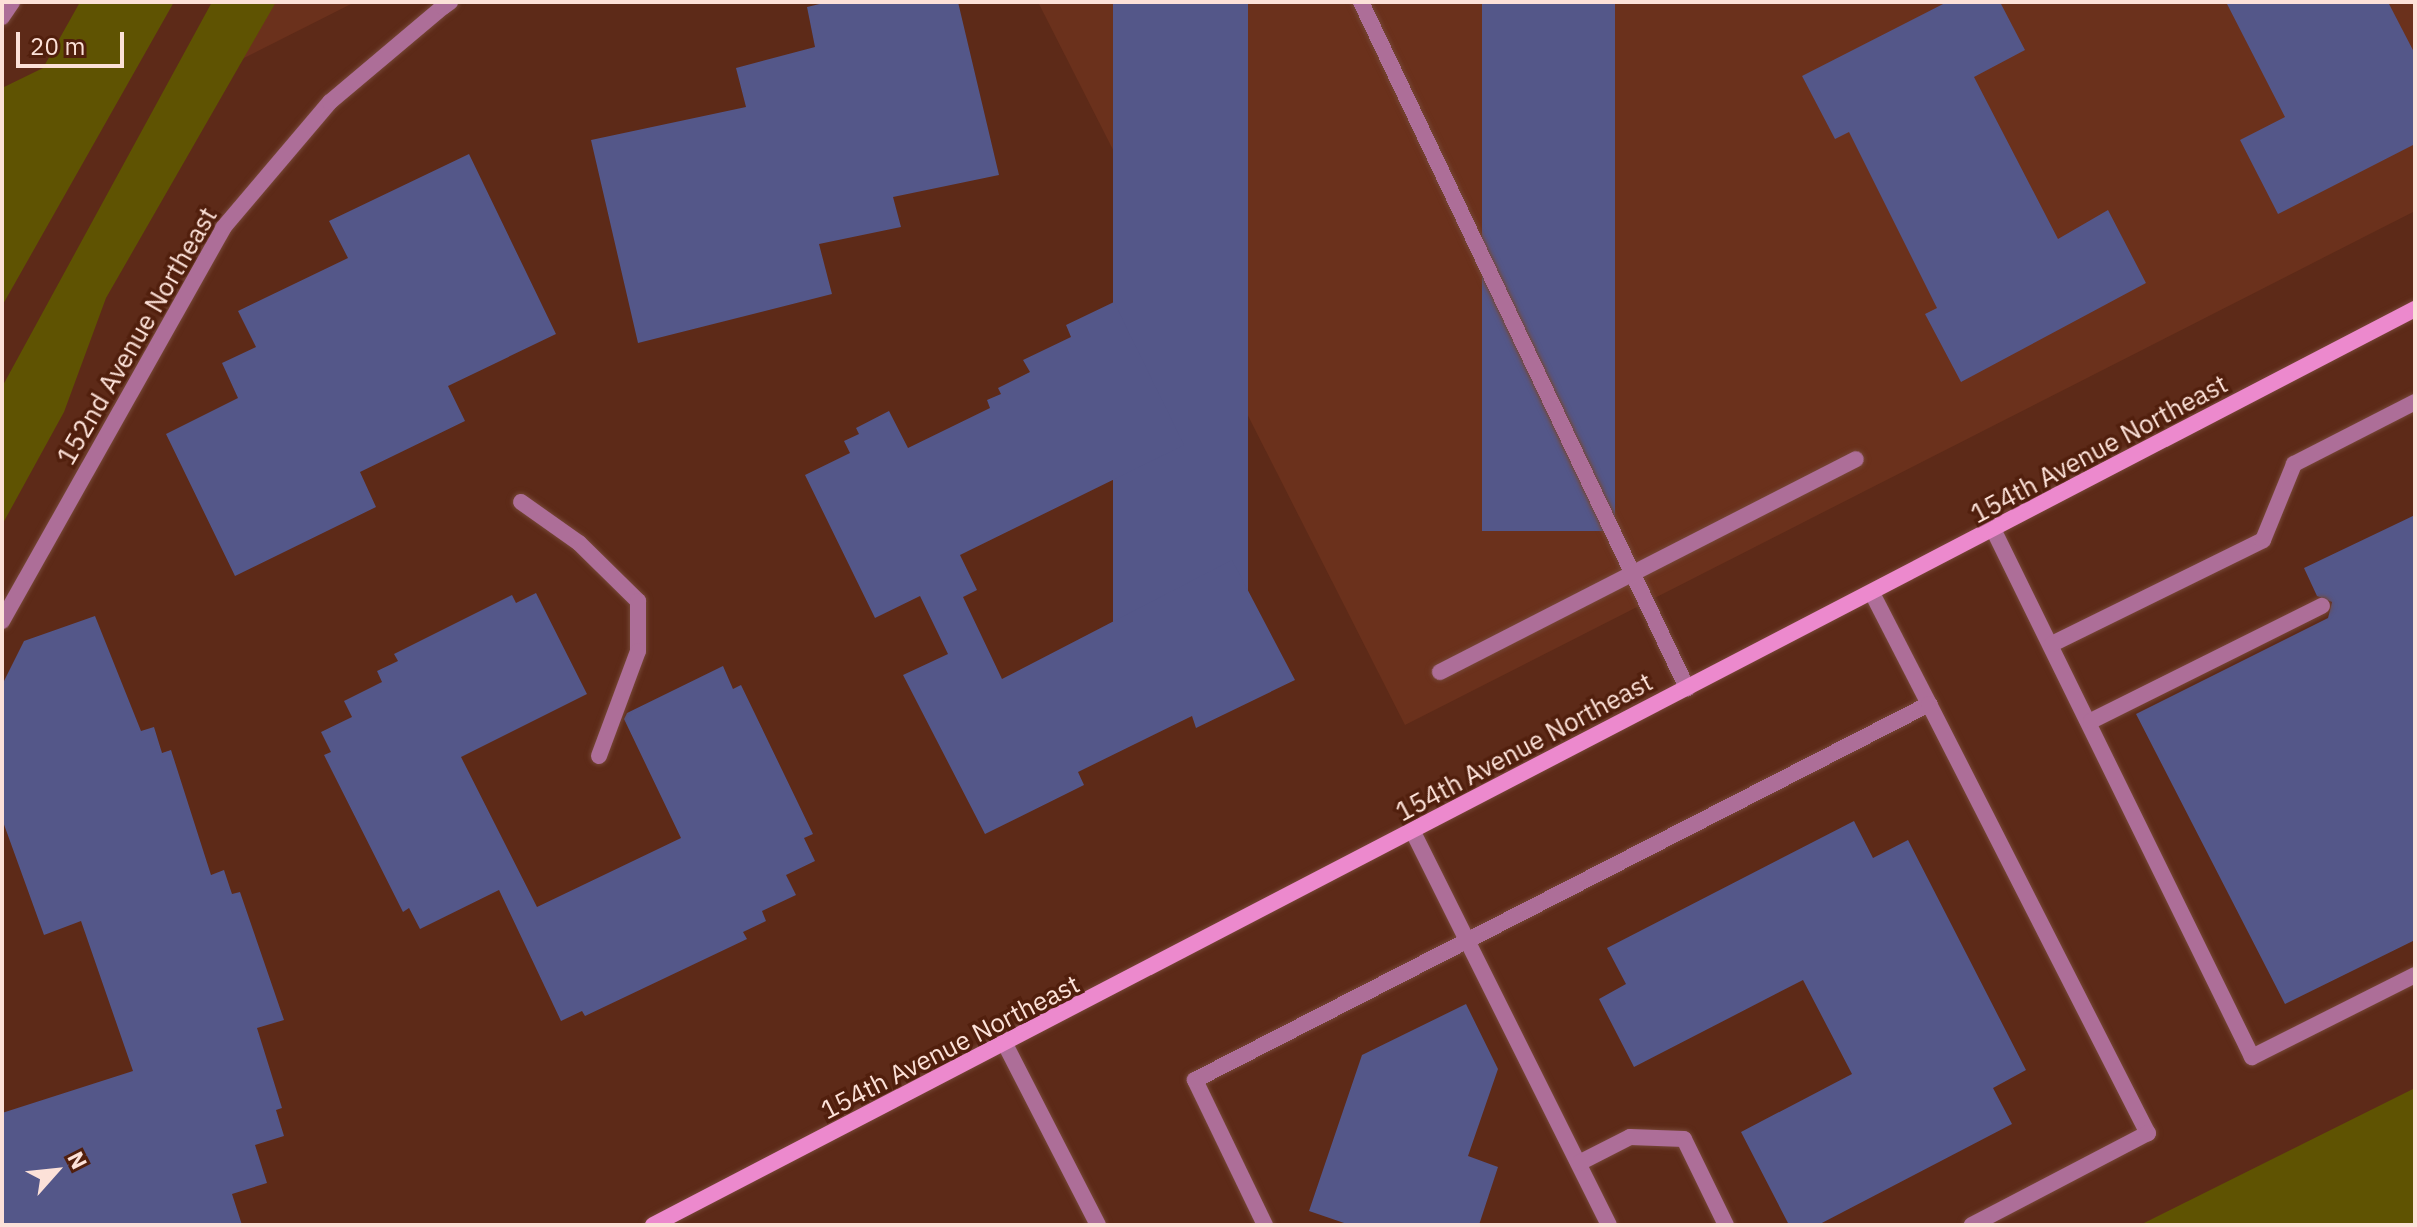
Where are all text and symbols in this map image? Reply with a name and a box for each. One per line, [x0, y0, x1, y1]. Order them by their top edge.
scale bar [20, 16, 128, 66]
text: 20 m [30, 30, 85, 62]
street label: 152nd Avenue Northeast [50, 202, 224, 470]
street label: 154th Avenue Northeast [1965, 368, 2233, 530]
street label: 154th Avenue Northeast [1390, 666, 1658, 828]
street label: 154th Avenue Northeast [815, 968, 1085, 1126]
north arrow [16, 1131, 96, 1211]
text: N [61, 1146, 94, 1174]

